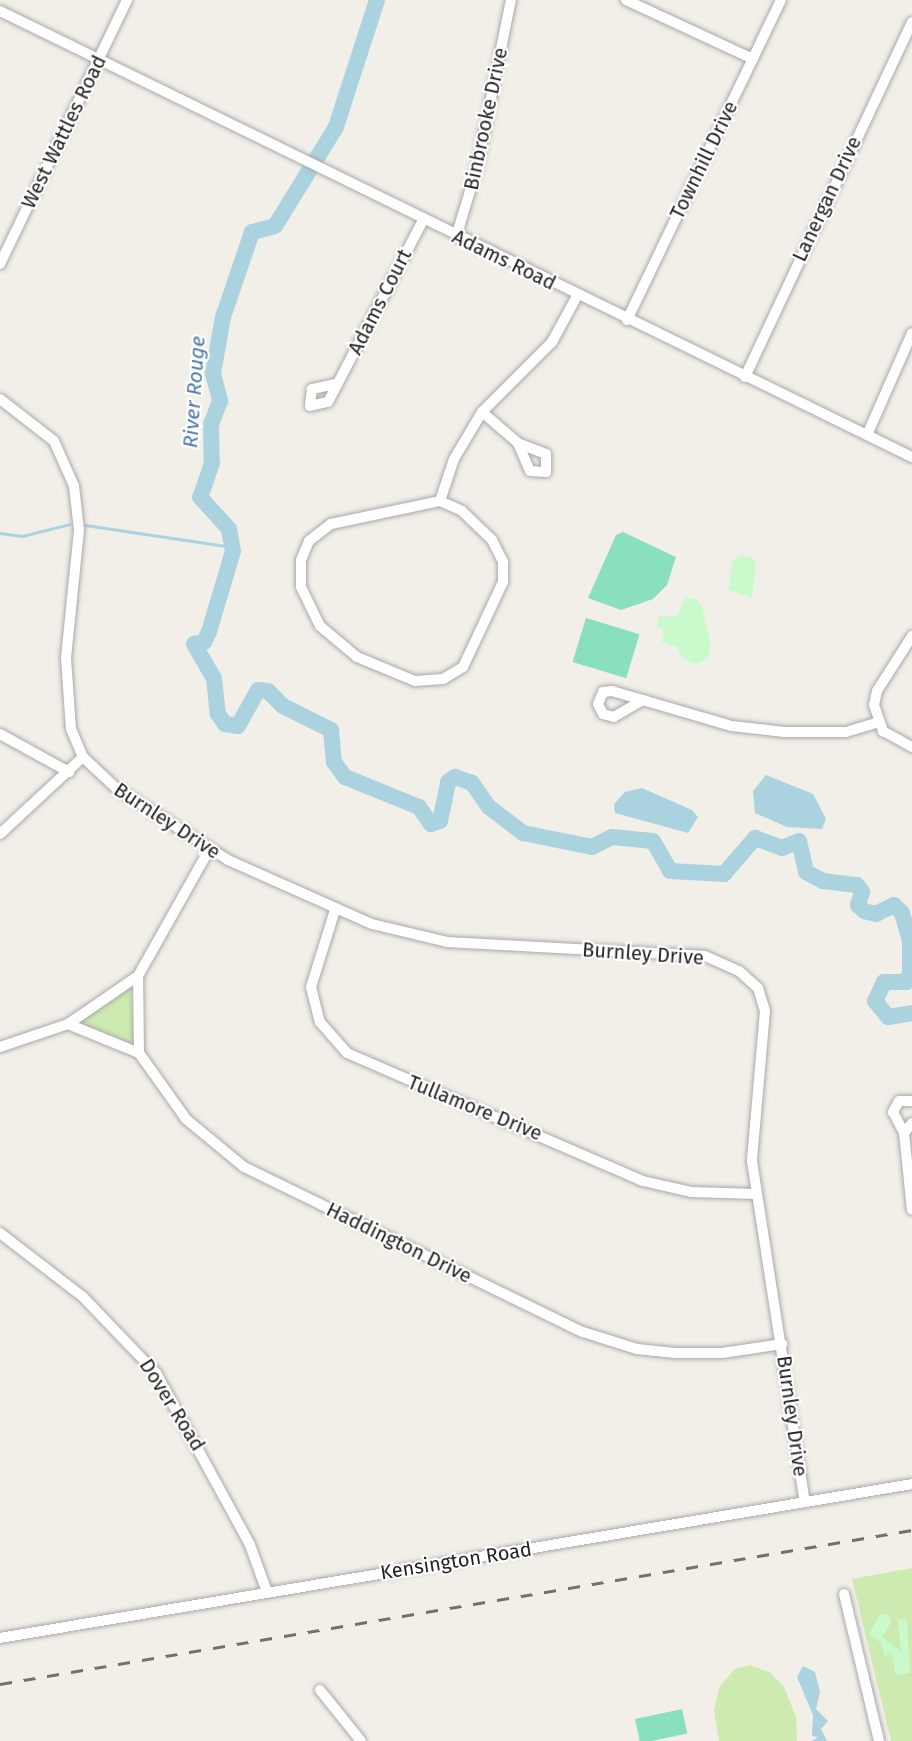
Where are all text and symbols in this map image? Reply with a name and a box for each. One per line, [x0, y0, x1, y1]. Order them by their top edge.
street label: Binbrooke Drive [459, 46, 513, 192]
street label: West Wattles Road [16, 51, 112, 213]
street label: Townhill Drive [665, 97, 743, 223]
street label: Lanergan Drive [787, 133, 867, 265]
street label: Adams Road [448, 225, 560, 295]
street label: Adams Court [343, 245, 417, 359]
water label: River Rouge [178, 335, 210, 449]
street label: Burnley Drive [109, 778, 225, 864]
street label: Burnley Drive [581, 938, 705, 970]
street label: Tullamore Drive [404, 1070, 546, 1146]
street label: Haddington Drive [322, 1197, 476, 1289]
street label: Dover Road [134, 1354, 210, 1456]
street label: Burnley Drive [772, 1354, 812, 1478]
street label: Kensington Road [379, 1537, 533, 1585]

